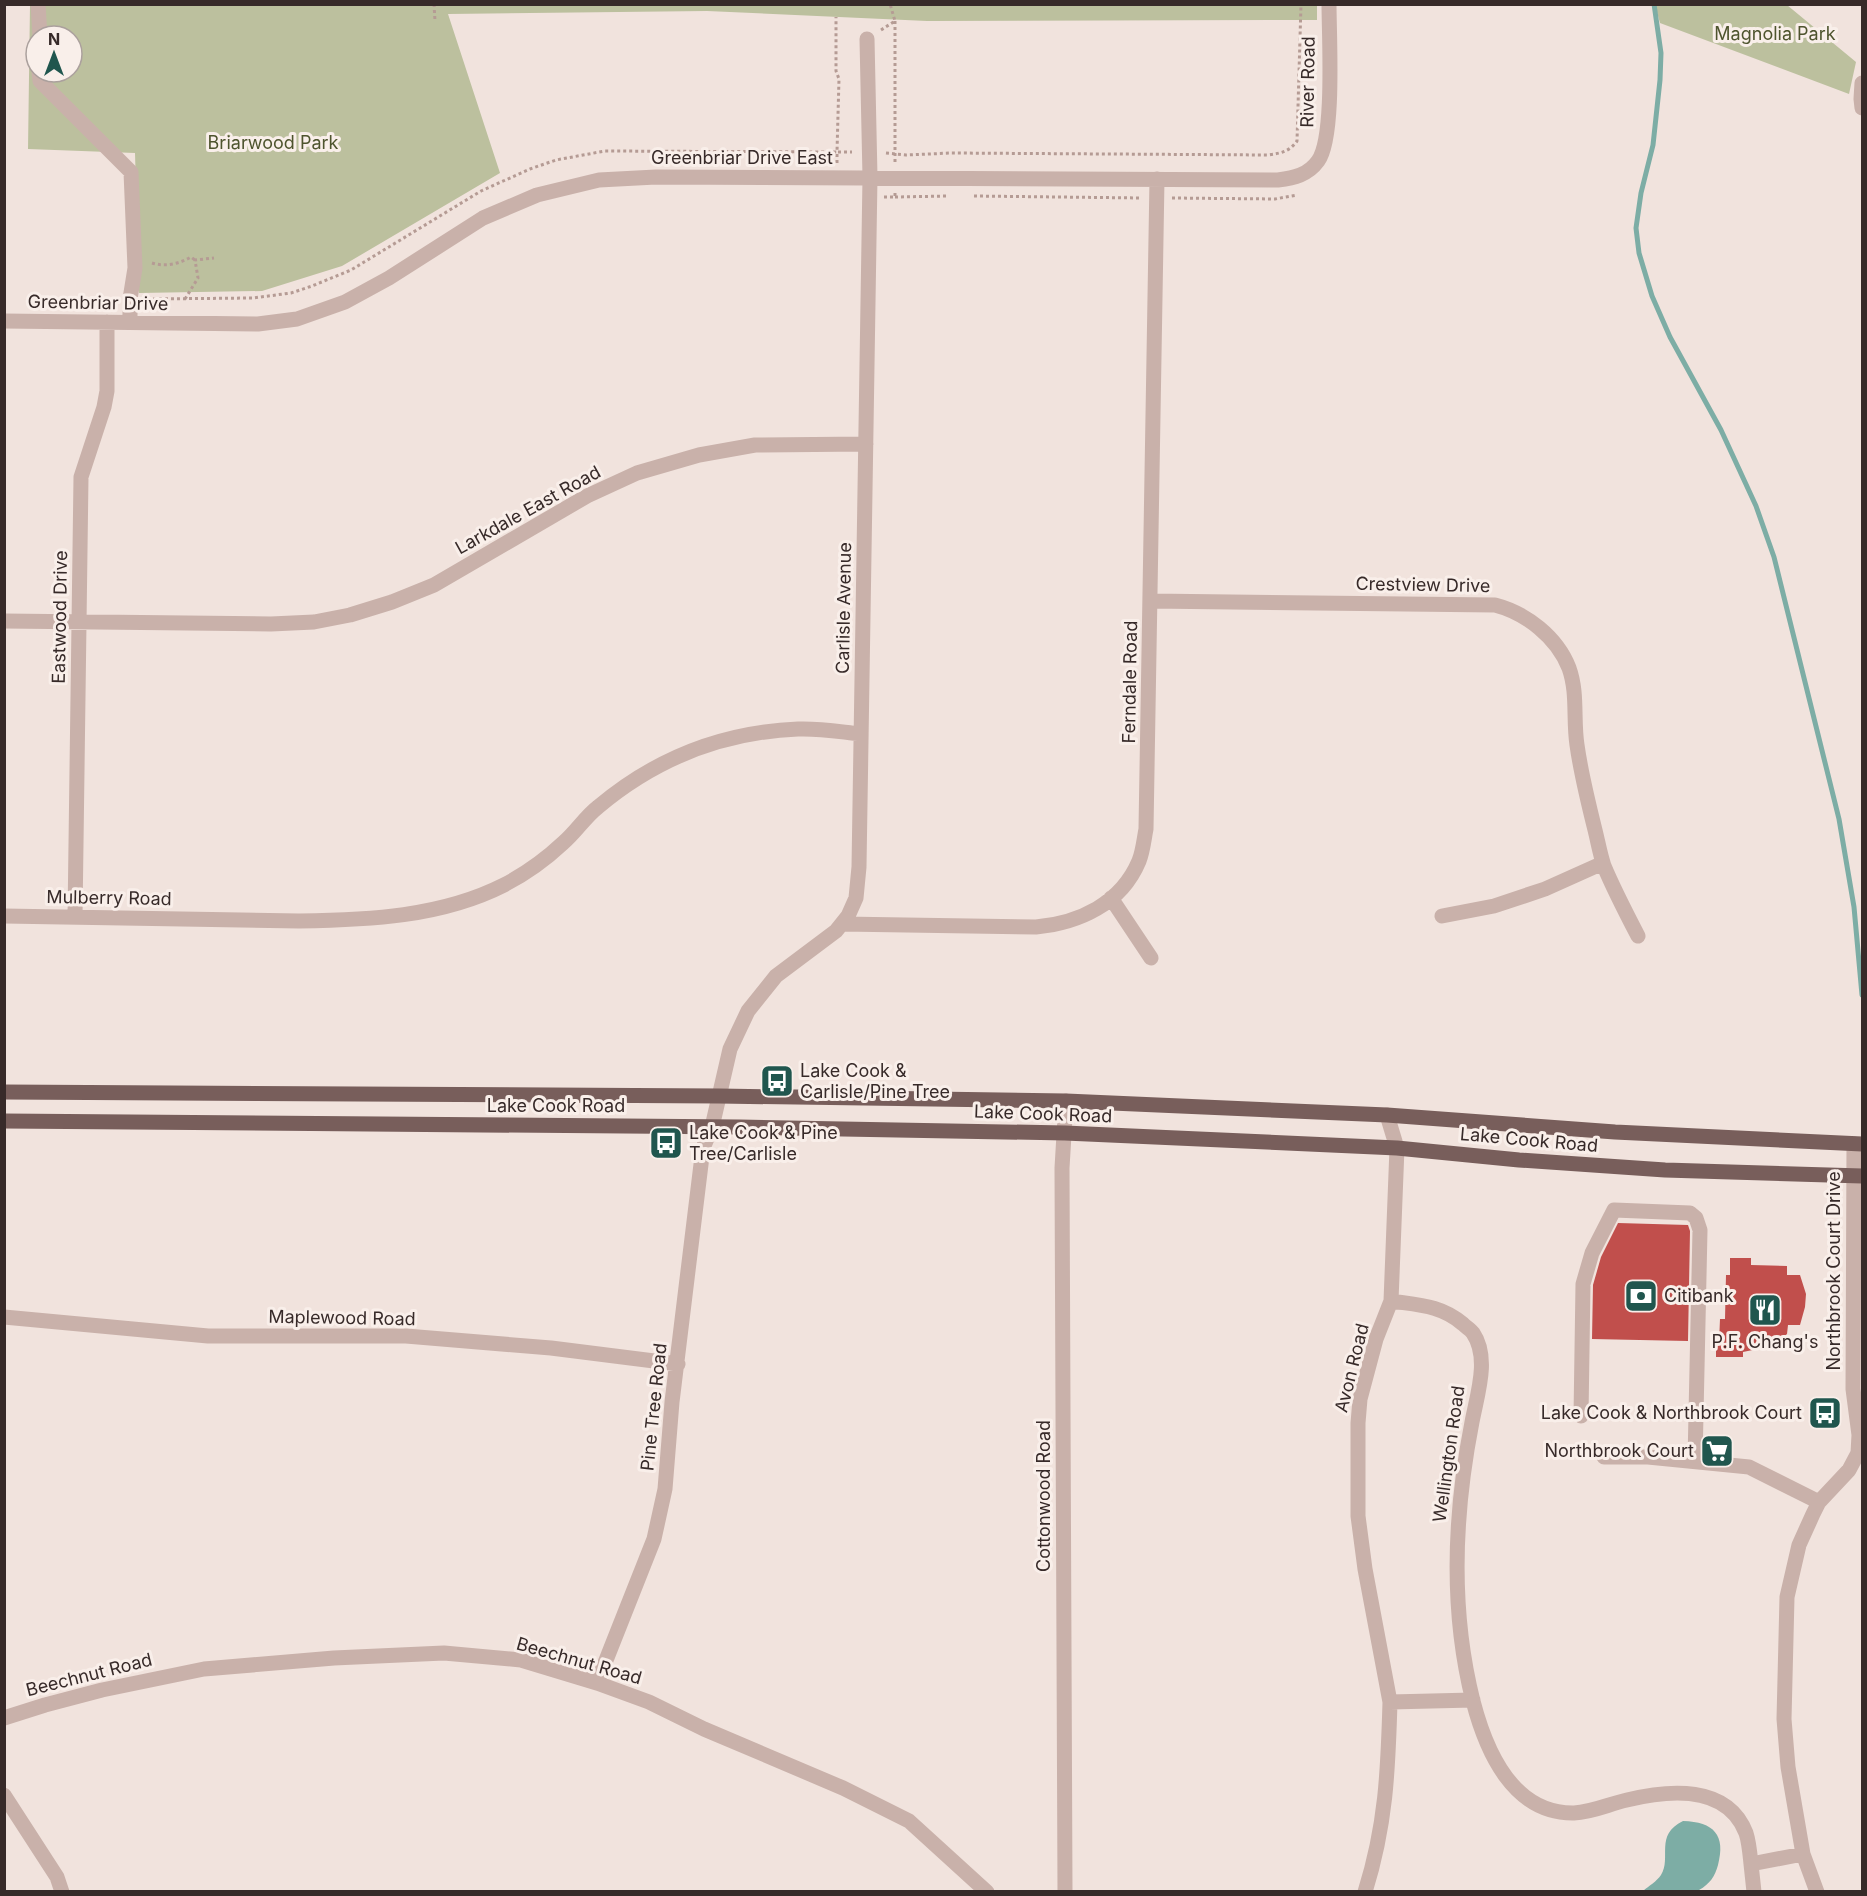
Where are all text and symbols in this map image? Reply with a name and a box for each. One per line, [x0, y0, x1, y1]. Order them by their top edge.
park label: Magnolia Park [1714, 23, 1836, 44]
north arrow [24, 24, 84, 84]
text: N [48, 29, 60, 49]
street label: River Road [1296, 36, 1319, 128]
park label: Briarwood Park [208, 132, 339, 153]
street label: Greenbriar Drive East [651, 147, 833, 168]
street label: Greenbriar Drive [28, 291, 168, 314]
street label: Larkdale East Road [452, 461, 604, 558]
street label: Carlisle Avenue [832, 542, 855, 674]
street label: Eastwood Drive [48, 550, 71, 684]
street label: Crestview Drive [1355, 573, 1491, 596]
street label: Ferndale Road [1118, 621, 1141, 743]
street label: Mulberry Road [46, 886, 172, 909]
place label: Lake Cook & Carlisle/Pine Tree [800, 1060, 950, 1102]
bus stop icon: Lake Cook & Carlisle/Pine Tree [759, 1063, 795, 1099]
street label: Lake Cook Road [487, 1095, 625, 1116]
street label: Lake Cook Road [973, 1101, 1113, 1126]
place label: Lake Cook & Pine Tree/Carlisle [689, 1122, 838, 1164]
street label: Lake Cook Road [1459, 1123, 1599, 1156]
bus stop icon: Lake Cook & Pine Tree/Carlisle [648, 1125, 684, 1161]
street label: Northbrook Court Drive [1823, 1171, 1844, 1371]
bank icon: Citibank [1623, 1278, 1659, 1314]
place label: Citibank [1664, 1285, 1734, 1306]
restaurant icon: P.F. Chang's [1747, 1292, 1783, 1328]
street label: Maplewood Road [268, 1306, 416, 1329]
street label: Avon Road [1330, 1321, 1373, 1415]
place label: P.F. Chang's [1712, 1331, 1818, 1352]
street label: Pine Tree Road [636, 1342, 671, 1472]
street label: Wellington Road [1429, 1384, 1468, 1524]
bus stop icon: Lake Cook & Northbrook Court [1807, 1395, 1843, 1431]
place label: Lake Cook & Northbrook Court [1541, 1402, 1802, 1423]
street label: Cottonwood Road [1033, 1420, 1054, 1572]
supermarket icon: Northbrook Court [1699, 1433, 1735, 1469]
place label: Northbrook Court [1544, 1440, 1694, 1461]
street label: Beechnut Road [514, 1633, 644, 1688]
street label: Beechnut Road [24, 1649, 154, 1700]

